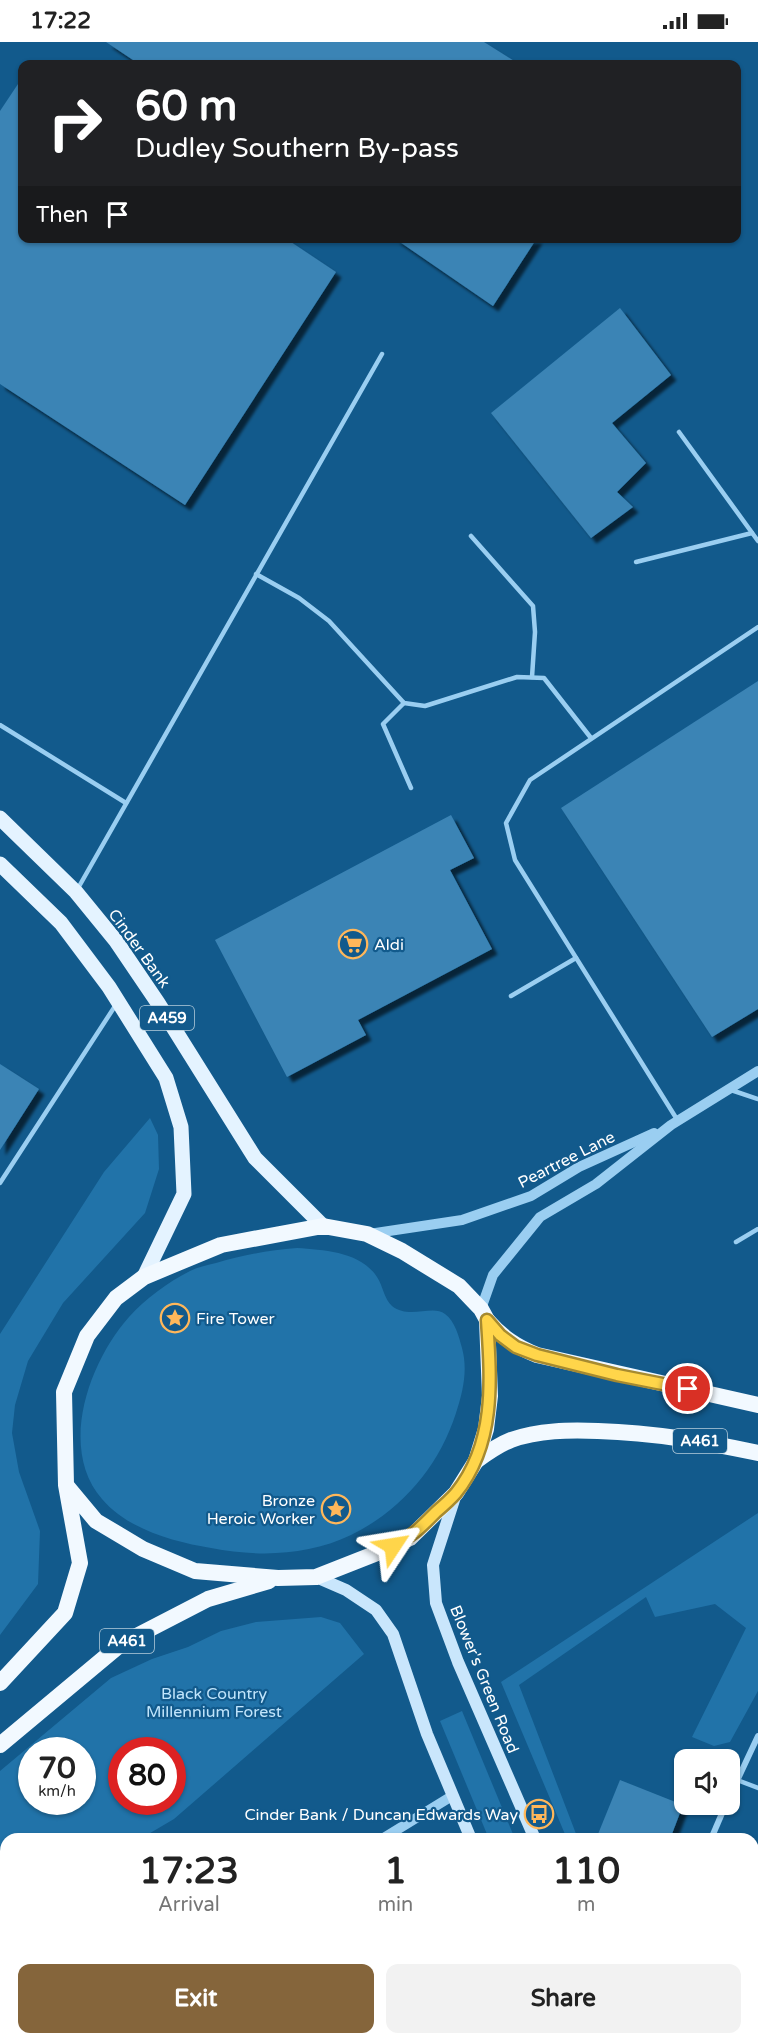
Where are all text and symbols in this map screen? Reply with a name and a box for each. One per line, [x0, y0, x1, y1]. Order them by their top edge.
text: 17:22 [30, 8, 91, 34]
text: 60 m [135, 81, 237, 132]
icon: right [36, 84, 114, 162]
text: Dudley Southern By-pass [135, 132, 459, 165]
icon: arrive [101, 198, 134, 231]
text: Then [36, 202, 89, 228]
street label: Cinder Bank [104, 905, 175, 992]
supermarket icon: Aldi [337, 928, 369, 960]
place label: Aldi [374, 935, 404, 955]
road number: A459 [140, 1006, 194, 1030]
street label: Peartree Lane [515, 1127, 618, 1193]
place icon: Fire Tower [159, 1302, 191, 1334]
place label: Fire Tower [196, 1309, 276, 1329]
pin [662, 1363, 713, 1414]
icon: arrive [671, 1372, 704, 1405]
road number: A461 [673, 1429, 727, 1453]
place label: Bronze Heroic Worker [207, 1491, 316, 1529]
place icon: Bronze Heroic Worker [320, 1493, 352, 1525]
position arrow [361, 1514, 425, 1578]
street label: Blower's Green Road [445, 1602, 523, 1756]
road number: A461 [100, 1629, 154, 1653]
park label: Black Country Millennium Forest [146, 1684, 282, 1722]
speed limit sign: 80 [108, 1737, 186, 1815]
map controls [674, 1749, 740, 1815]
button: sound [674, 1749, 740, 1815]
text: 70 [38, 1750, 76, 1787]
text: km/h [38, 1782, 76, 1800]
bus stop icon: Cinder Bank / Duncan Edwards Way [523, 1798, 555, 1830]
place label: Cinder Bank / Duncan Edwards Way [245, 1805, 518, 1825]
text: 17:23 [139, 1850, 239, 1893]
text: 1 [384, 1850, 407, 1893]
text: 110 [552, 1850, 620, 1893]
text: Arrival [158, 1893, 220, 1917]
text: min [378, 1893, 413, 1917]
text: m [577, 1893, 595, 1917]
button: Exit [18, 1964, 374, 2033]
button: Share [386, 1964, 741, 2033]

